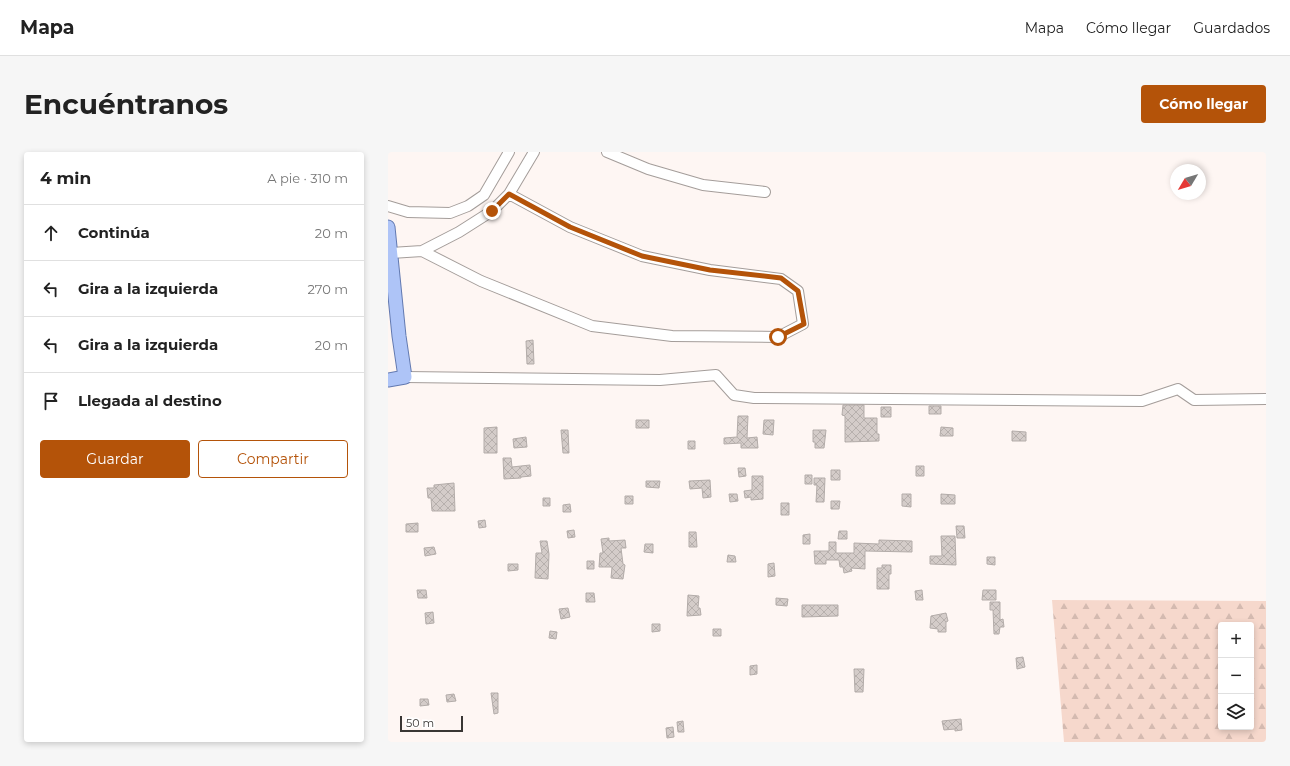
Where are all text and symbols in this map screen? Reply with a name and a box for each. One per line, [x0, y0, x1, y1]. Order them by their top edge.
text: Mapa [20, 16, 75, 39]
text: Mapa [1025, 19, 1064, 37]
text: Cómo llegar [1086, 19, 1171, 37]
text: Guardados [1193, 19, 1270, 37]
button: Cómo llegar [1141, 85, 1266, 123]
text: Encuéntranos [24, 87, 228, 121]
north arrow [1170, 164, 1206, 200]
text: 4 min [40, 168, 91, 188]
text: A pie · 310 m [267, 170, 348, 186]
route end [483, 202, 501, 220]
icon: ahead [40, 222, 62, 244]
text: Continúa [78, 223, 150, 242]
text: 20 m [315, 225, 348, 241]
icon: left [40, 278, 62, 300]
text: Gira a la izquierda [78, 279, 218, 298]
text: 270 m [307, 281, 348, 297]
route start [769, 328, 787, 346]
icon: left [40, 334, 62, 356]
text: Gira a la izquierda [78, 335, 218, 354]
text: 20 m [315, 337, 348, 353]
icon: arrive [40, 390, 62, 412]
text: Llegada al destino [78, 391, 222, 410]
button: Guardar [40, 440, 190, 478]
button: Compartir [198, 440, 348, 478]
map controls [1218, 622, 1254, 730]
button: + [1218, 622, 1254, 658]
button: − [1218, 658, 1254, 694]
button: layers [1218, 694, 1254, 730]
scale bar [400, 714, 463, 733]
text: 50 m [406, 716, 434, 730]

